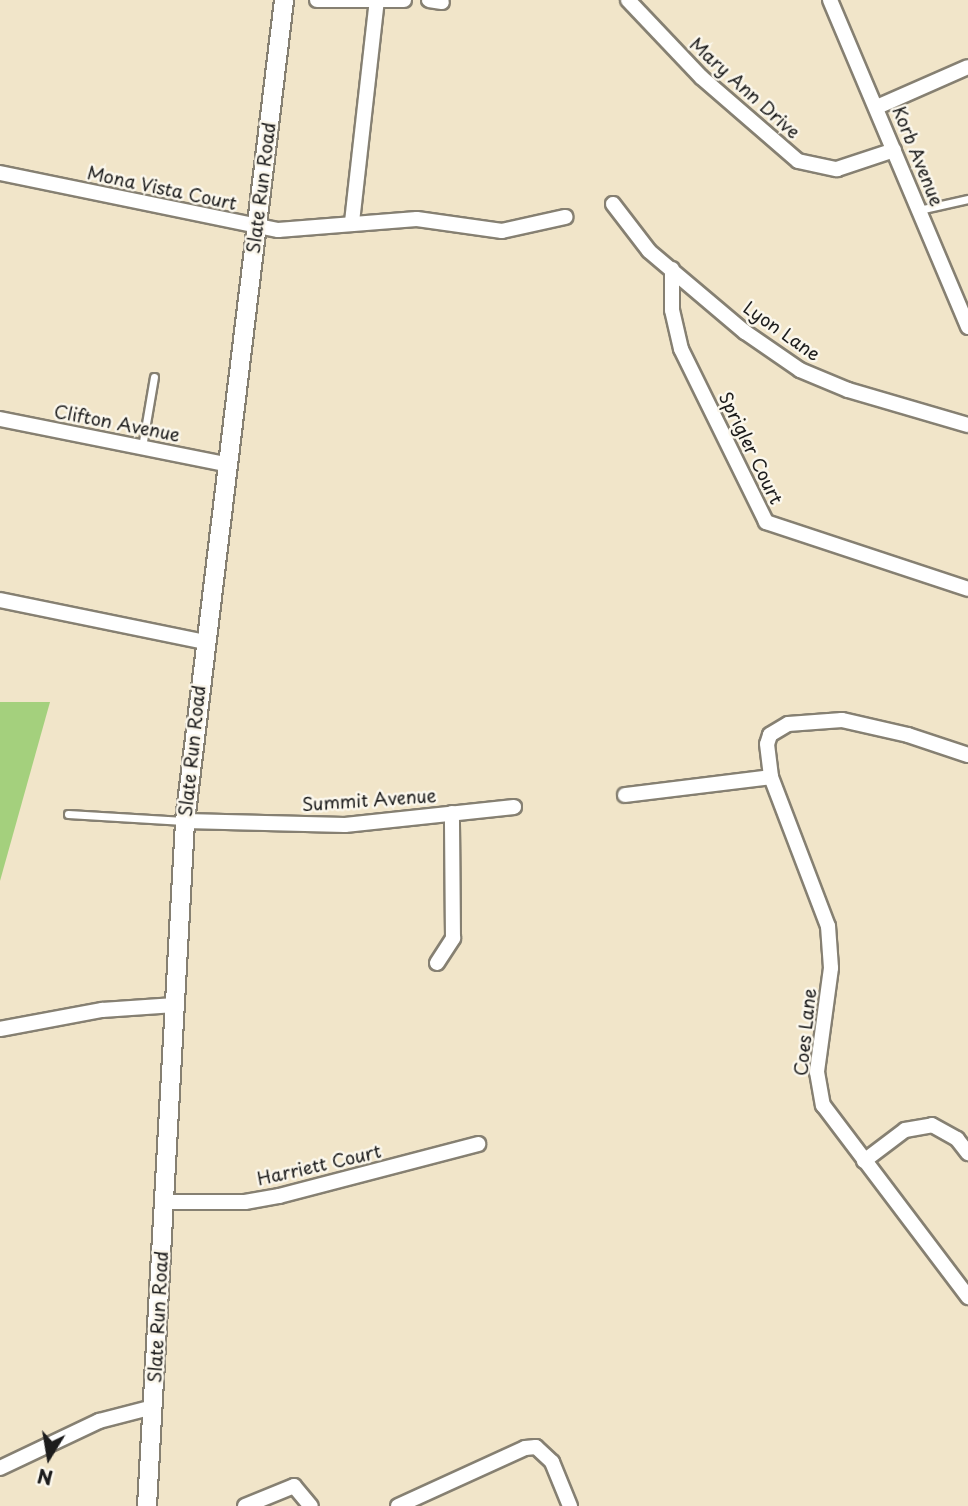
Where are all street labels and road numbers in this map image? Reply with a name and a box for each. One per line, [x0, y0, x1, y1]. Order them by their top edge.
street label: Mary Ann Drive [686, 33, 804, 143]
street label: Korb Avenue [888, 102, 948, 210]
street label: Slate Run Road [242, 121, 280, 255]
street label: Mona Vista Court [85, 161, 239, 215]
street label: Lyon Lane [740, 297, 824, 365]
street label: Sprigler Court [714, 387, 788, 509]
street label: Clifton Avenue [53, 400, 181, 446]
street label: Slate Run Road [174, 684, 210, 818]
street label: Summit Avenue [301, 785, 437, 815]
street label: Coes Lane [790, 987, 820, 1077]
street label: Harriett Court [255, 1140, 383, 1190]
street label: Slate Run Road [144, 1250, 172, 1384]

